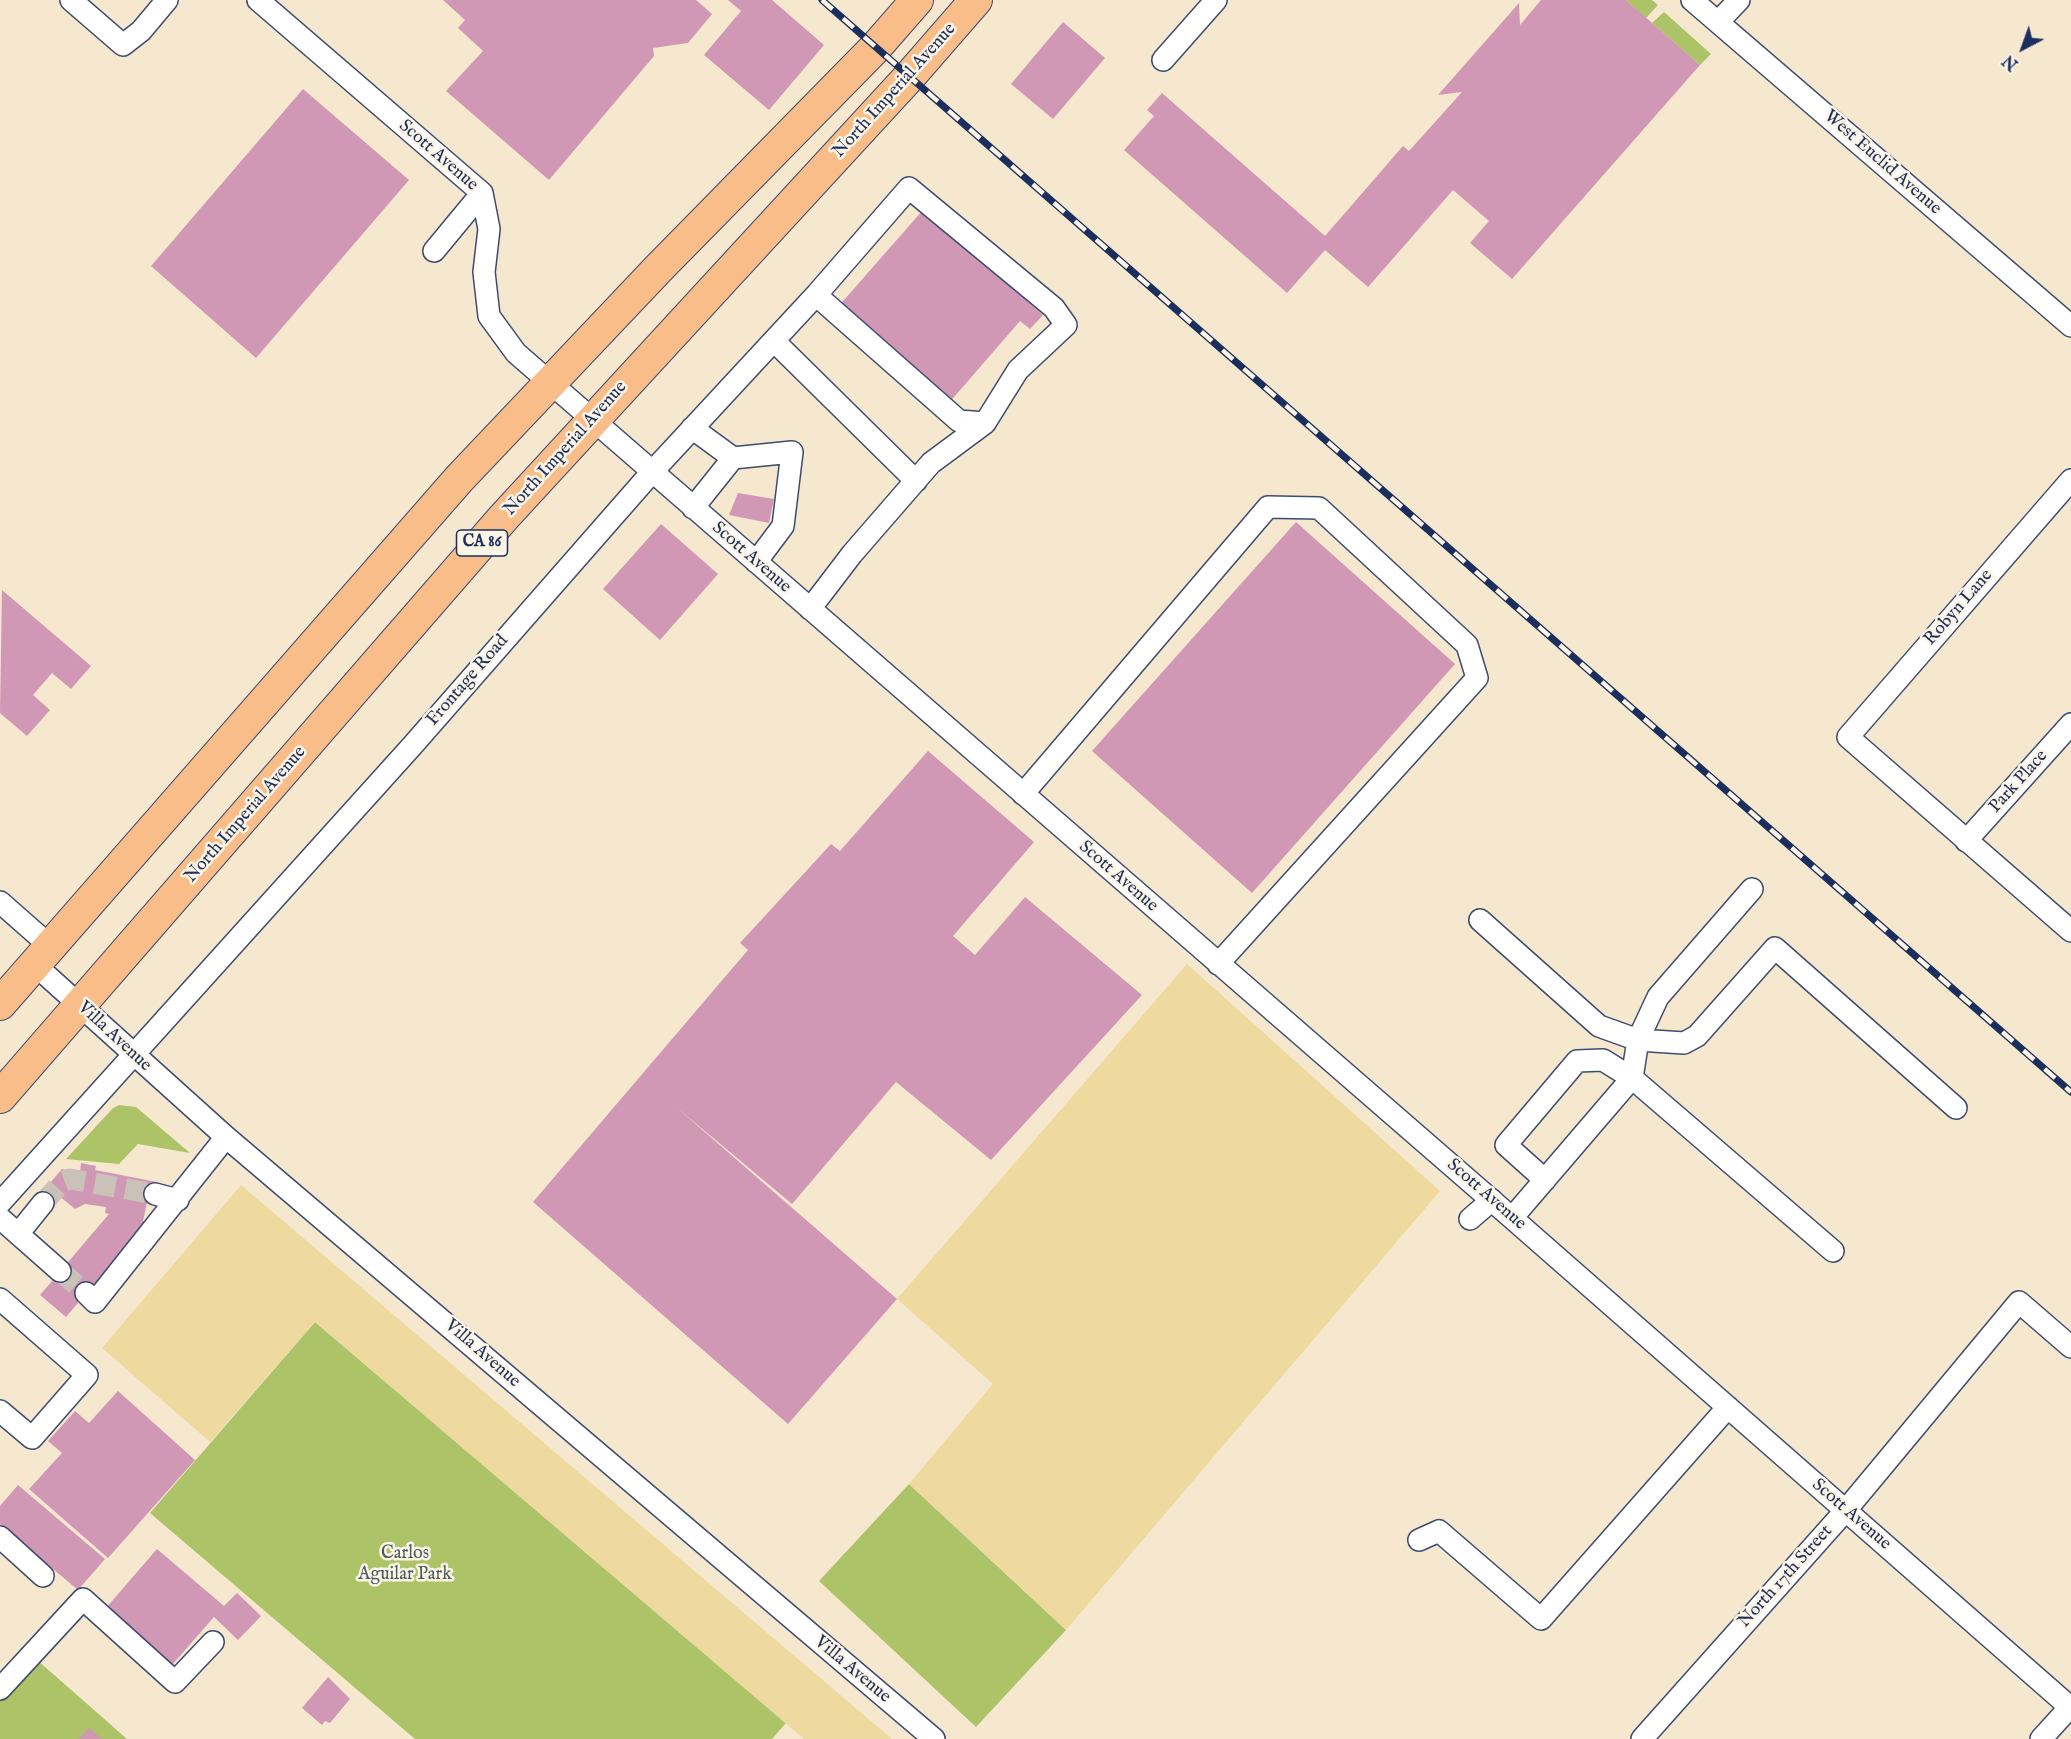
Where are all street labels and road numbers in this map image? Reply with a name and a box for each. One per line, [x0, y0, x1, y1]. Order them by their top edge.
street label: North Imperial Avenue [829, 19, 961, 163]
street label: West Euclid Avenue [1819, 106, 1945, 220]
street label: Scott Avenue [394, 116, 482, 196]
street label: North Imperial Avenue [500, 377, 632, 521]
street label: Scott Avenue [707, 518, 795, 598]
road number: CA 86 [456, 530, 508, 556]
street label: Robyn Lane [1920, 566, 1998, 650]
street label: Frontage Road [423, 631, 513, 731]
street label: North Imperial Avenue [181, 742, 311, 888]
street label: Park Place [1985, 746, 2053, 818]
street label: Scott Avenue [1074, 837, 1162, 917]
street label: Villa Avenue [73, 997, 155, 1077]
street label: Scott Avenue [1442, 1155, 1530, 1235]
street label: Villa Avenue [440, 1315, 524, 1393]
street label: Scott Avenue [1807, 1475, 1895, 1555]
street label: North 17th Street [1734, 1521, 1838, 1633]
street label: Villa Avenue [809, 1632, 895, 1708]

